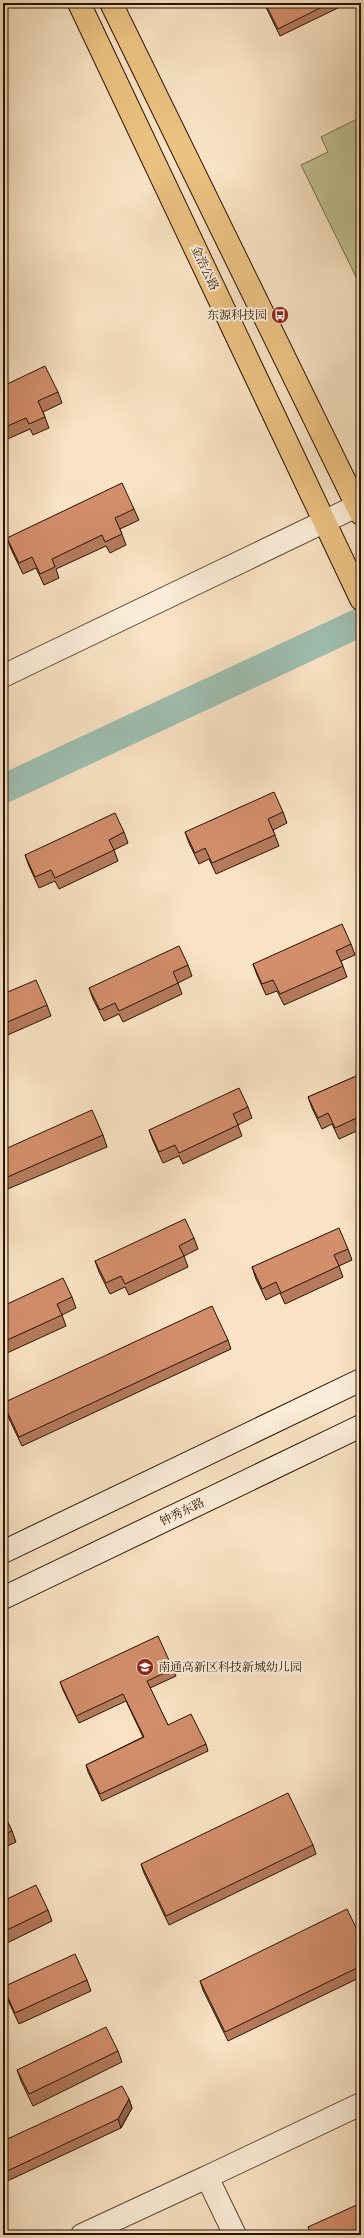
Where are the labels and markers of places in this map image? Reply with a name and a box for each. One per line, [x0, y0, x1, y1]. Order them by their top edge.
bus stop icon: 东源科技园 [270, 305, 290, 325]
place label: 东源科技园 [207, 308, 267, 322]
school or university icon: 南通高新区科技新城幼儿园 [135, 1657, 155, 1677]
place label: 南通高新区科技新城幼儿园 [158, 1660, 302, 1674]

